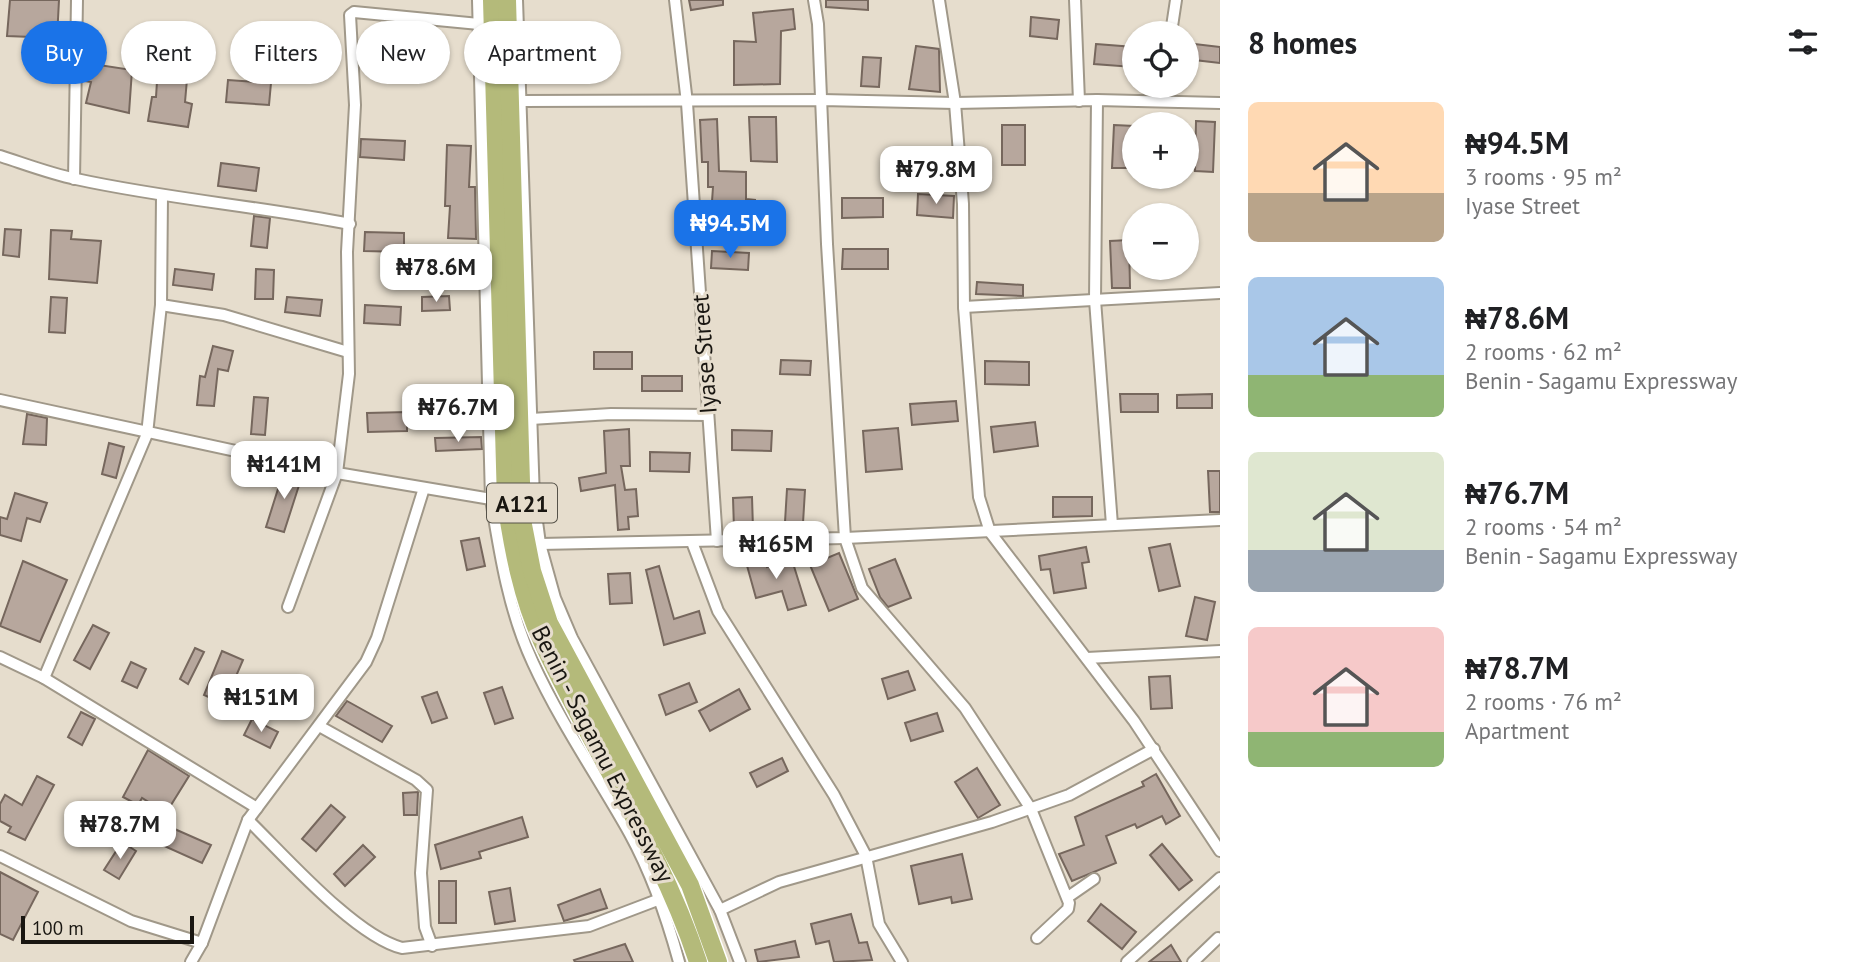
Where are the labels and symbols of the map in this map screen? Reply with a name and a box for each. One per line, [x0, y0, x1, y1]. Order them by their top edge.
pin: ₦79.8M [879, 146, 993, 206]
pin: ₦94.5M [673, 201, 787, 260]
pin: ₦78.6M [379, 244, 493, 304]
street label: Iyase Street [684, 293, 724, 415]
pin: ₦76.7M [401, 384, 515, 444]
pin: ₦141M [235, 442, 333, 501]
road number: A121 [487, 484, 557, 523]
pin: ₦165M [727, 522, 825, 581]
street label: Benin - Sagamu Expressway [525, 620, 681, 888]
pin: ₦151M [212, 674, 310, 734]
pin: ₦78.7M [63, 802, 177, 861]
scale bar [21, 913, 194, 945]

